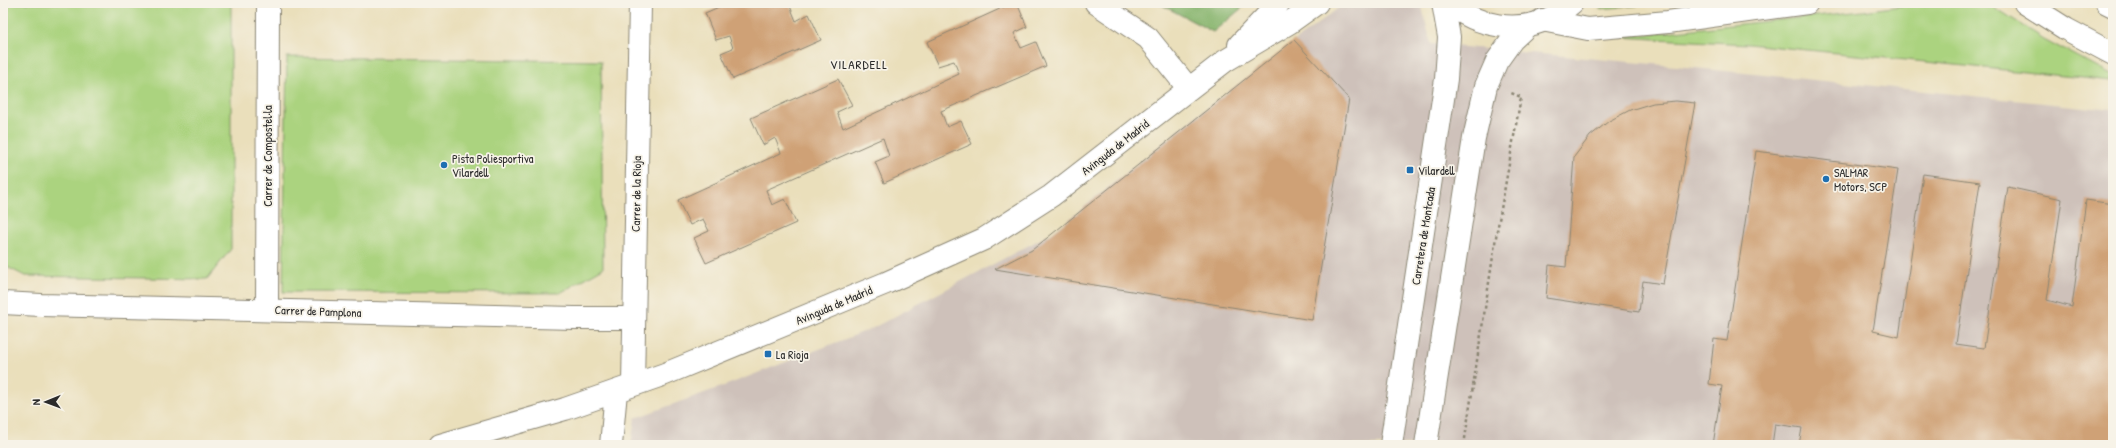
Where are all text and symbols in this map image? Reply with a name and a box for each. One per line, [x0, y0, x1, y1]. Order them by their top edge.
district label: VILARDELL [830, 55, 888, 73]
street label: Carrer de Compostel·la [259, 105, 276, 207]
street label: Avinguda de Madrid [1078, 115, 1153, 179]
place label: Pista Poliesportiva Vilardell [452, 150, 534, 181]
street label: Carrer de la Rioja [627, 156, 645, 232]
marker: Pista Poliesportiva Vilardell [439, 160, 449, 170]
place label: Vilardell [1418, 162, 1455, 179]
place label: SALMAR Motors, SCP [1834, 164, 1887, 195]
marker: Vilardell [1405, 165, 1415, 175]
marker: SALMAR Motors, SCP [1821, 174, 1831, 184]
street label: Carretera de Montcada [1407, 186, 1439, 286]
street label: Avinguda de Madrid [793, 281, 875, 329]
street label: Carrer de Pamplona [274, 301, 362, 321]
place label: La Rioja [776, 346, 809, 363]
marker: La Rioja [763, 349, 773, 359]
north arrow [26, 382, 66, 422]
text: N [29, 399, 43, 405]

